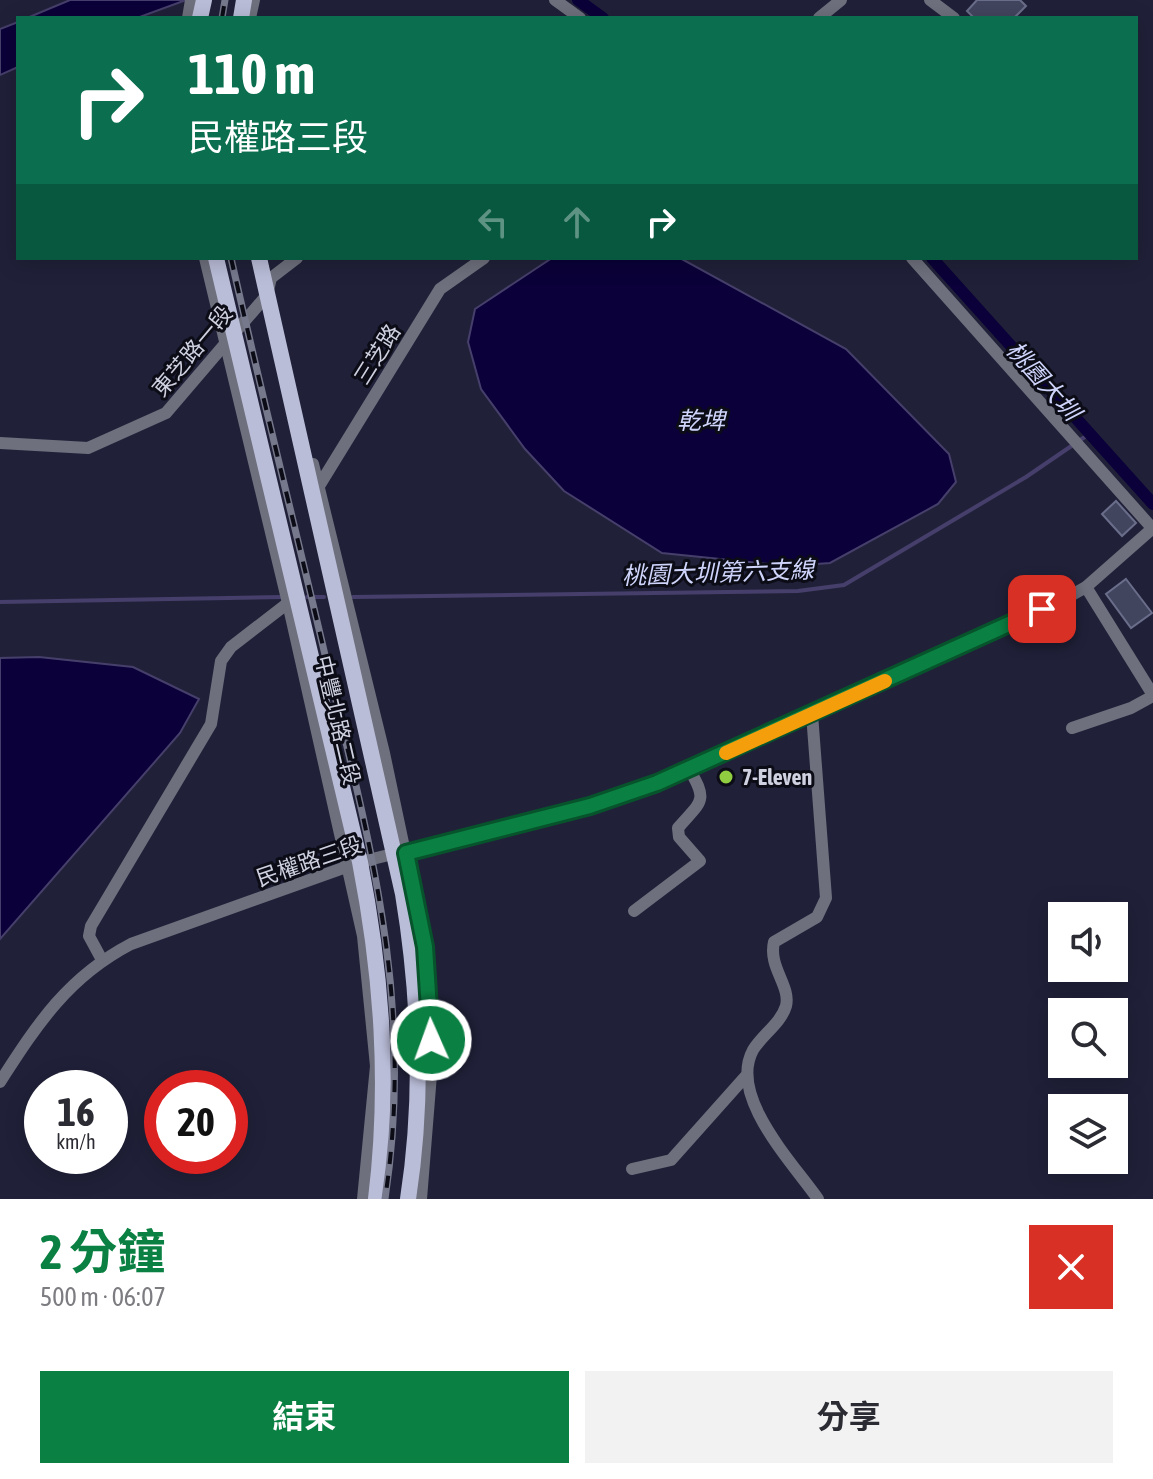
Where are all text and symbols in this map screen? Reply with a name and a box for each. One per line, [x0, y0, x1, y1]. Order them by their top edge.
text: 110 m [188, 42, 315, 106]
icon: right [56, 48, 160, 152]
text: 民權路三段 [188, 116, 368, 158]
icon: left [471, 200, 515, 244]
icon: ahead [555, 200, 599, 244]
icon: right [639, 200, 683, 244]
street label: 東芝路一段 [147, 301, 237, 401]
street label: 三芝路 [348, 319, 406, 389]
water label: 桃園大圳 [1001, 336, 1088, 428]
water label: 乾埤 [677, 407, 728, 434]
water label: 桃園大圳第六支線 [622, 556, 817, 589]
pin [1008, 575, 1076, 643]
icon: arrive [1020, 587, 1064, 631]
street label: 中豐北路二段 [310, 653, 366, 787]
place label: 7-Eleven [742, 764, 812, 790]
marker: 7-Eleven [717, 768, 735, 786]
street label: 民權路三段 [253, 831, 365, 891]
map controls [1048, 902, 1128, 1174]
button: sound [1048, 902, 1128, 982]
position arrow [389, 998, 473, 1082]
button: search [1048, 998, 1128, 1078]
speed limit sign: 20 [144, 1070, 248, 1174]
text: 16 [57, 1089, 95, 1134]
button: layers [1048, 1094, 1128, 1174]
text: km/h [56, 1130, 96, 1153]
text: 2 分鐘 [40, 1224, 165, 1279]
button: close [1029, 1225, 1113, 1309]
text: 500 m · 06:07 [40, 1282, 166, 1312]
button: 結束 [40, 1371, 569, 1463]
button: 分享 [585, 1371, 1113, 1463]

